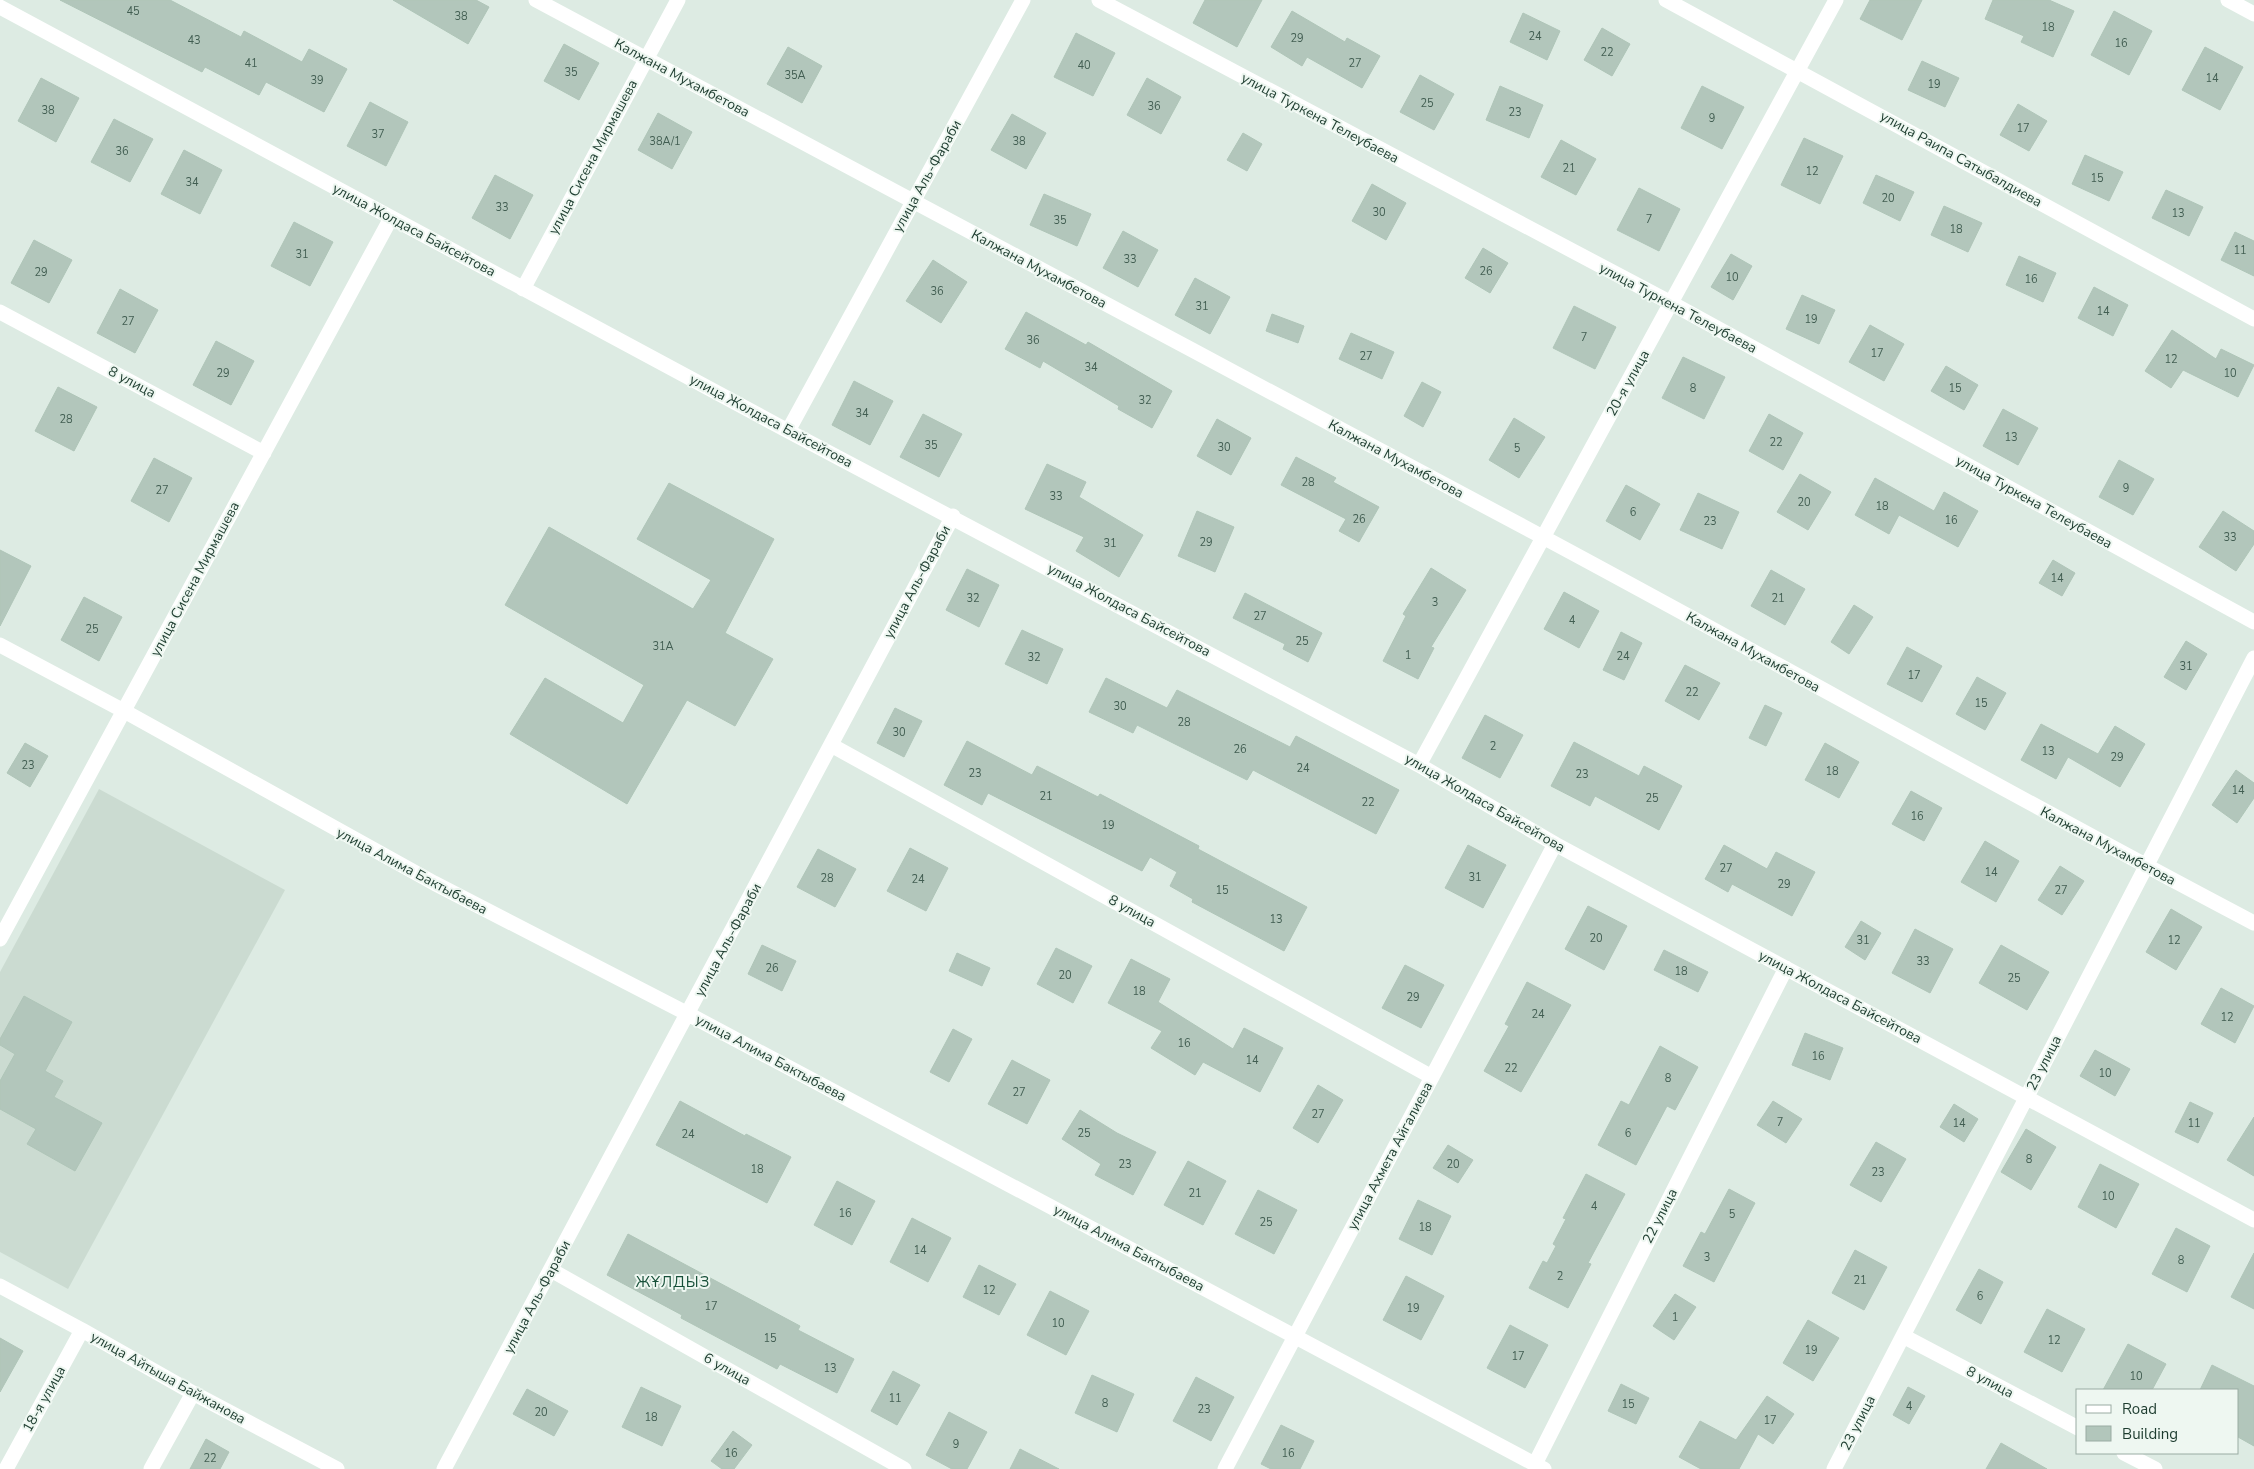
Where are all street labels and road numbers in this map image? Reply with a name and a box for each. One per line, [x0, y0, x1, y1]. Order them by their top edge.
street label: Калжана Мухамбетова [611, 34, 753, 122]
street label: улица Туркена Телеубаева [1238, 68, 1402, 168]
street label: улица Сисена Мирмашева [544, 76, 642, 238]
street label: улица Раипа Сатыбалдиева [1877, 106, 2045, 212]
street label: улица Аль-Фараби [888, 116, 966, 236]
street label: улица Жолдаса Байсейтова [329, 179, 499, 281]
street label: Калжана Мухамбетова [968, 225, 1110, 313]
street label: улица Туркена Телеубаева [1596, 258, 1760, 358]
street label: 20-я улица [1602, 346, 1654, 420]
street label: 8 улица [105, 362, 159, 402]
street label: улица Жолдаса Байсейтова [686, 370, 856, 472]
street label: Калжана Мухамбетова [1325, 415, 1467, 503]
street label: улица Туркена Телеубаева [1952, 451, 2116, 553]
street label: улица Сисена Мирмашева [146, 498, 244, 660]
street label: улица Аль-Фараби [879, 522, 955, 642]
street label: улица Жолдаса Байсейтова [1044, 559, 1214, 661]
street label: Калжана Мухамбетова [1682, 607, 1824, 697]
street label: улица Жолдаса Байсейтова [1401, 749, 1569, 857]
street label: Калжана Мухамбетова [2037, 802, 2179, 890]
street label: улица Алима Бактыбаева [333, 823, 491, 919]
street label: улица Аль-Фараби [690, 880, 766, 1000]
street label: 8 улица [1105, 890, 1159, 932]
street label: улица Жолдаса Байсейтова [1755, 946, 1925, 1048]
street label: улица Алима Бактыбаева [692, 1010, 850, 1106]
street label: 23 улица [2022, 1032, 2066, 1094]
street label: улица Ахмета Айгалиева [1343, 1079, 1437, 1233]
street label: 22 улица [1638, 1185, 1682, 1247]
street label: улица Алима Бактыбаева [1050, 1200, 1208, 1296]
street label: улица Аль-Фараби [499, 1237, 575, 1357]
street label: улица Айтыша Байжанова [87, 1327, 249, 1429]
street label: 6 улица [700, 1348, 754, 1390]
street label: 18-я улица [18, 1362, 70, 1436]
street label: 8 улица [1963, 1362, 2017, 1402]
street label: 23 улица [1836, 1392, 1880, 1454]

